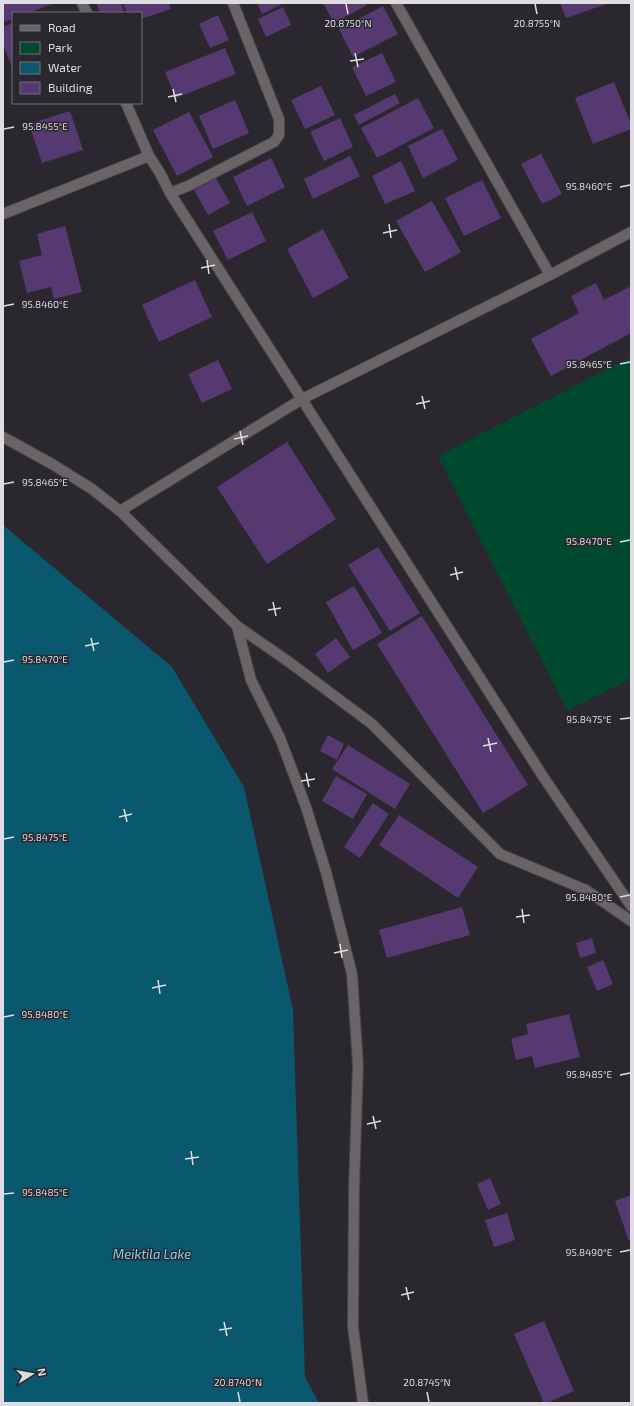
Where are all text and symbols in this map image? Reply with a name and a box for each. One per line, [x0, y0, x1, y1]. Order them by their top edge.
legend [12, 12, 142, 104]
text: 20.8750°N [324, 17, 372, 29]
text: 20.8755°N [514, 17, 560, 29]
text: Road [48, 20, 76, 34]
text: Park [48, 40, 73, 54]
text: Water [48, 60, 82, 74]
text: Building [48, 80, 93, 94]
text: 95.8455°E [22, 120, 68, 132]
text: 95.8460°E [566, 180, 613, 192]
text: 95.8460°E [22, 298, 69, 310]
text: 95.8465°E [566, 358, 612, 370]
text: 95.8465°E [22, 476, 68, 488]
text: 95.8470°E [566, 535, 612, 547]
text: 95.8470°E [22, 653, 68, 665]
text: 95.8475°E [566, 713, 612, 725]
text: 95.8475°E [22, 831, 68, 843]
text: 95.8480°E [566, 891, 613, 903]
text: 95.8480°E [22, 1008, 69, 1020]
text: 95.8485°E [566, 1068, 613, 1080]
text: 95.8485°E [22, 1186, 69, 1198]
water label: Meiktila Lake [113, 1246, 191, 1262]
text: 95.8490°E [566, 1246, 613, 1258]
north arrow [12, 1354, 52, 1394]
text: N [35, 1367, 49, 1377]
text: 20.8740°N [214, 1376, 262, 1388]
text: 20.8745°N [403, 1376, 451, 1388]

